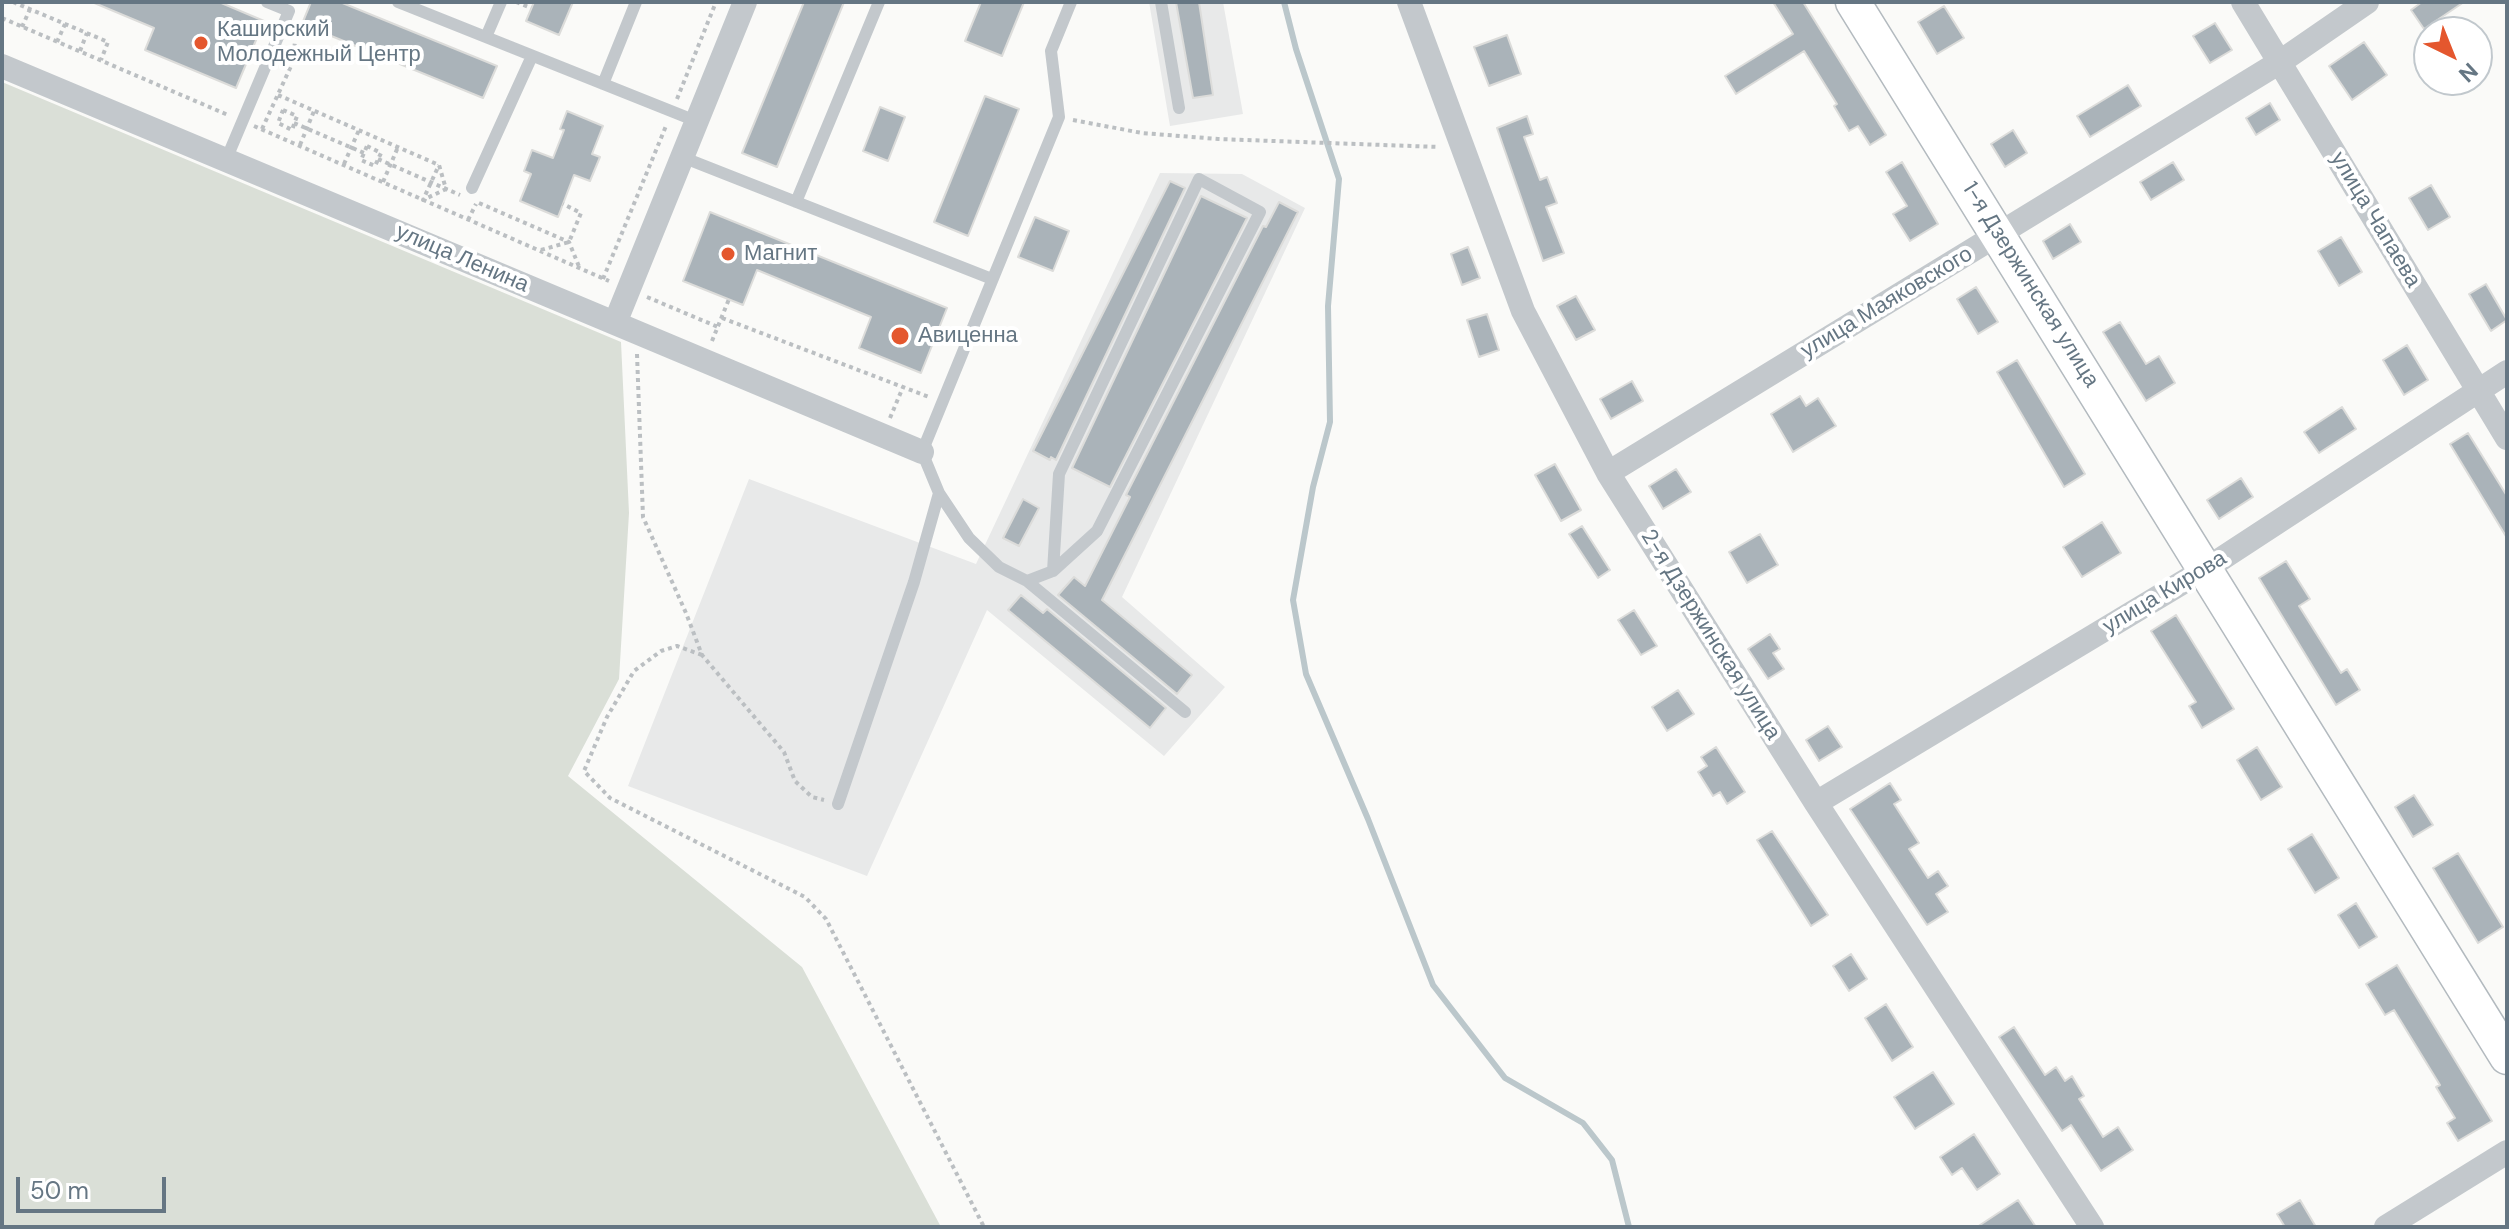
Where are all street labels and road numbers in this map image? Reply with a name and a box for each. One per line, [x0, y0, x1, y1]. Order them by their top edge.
street label: улица Чапаева [2324, 148, 2426, 292]
street label: 1-я Дзержинская улица [1956, 177, 2104, 393]
street label: улица Ленина [392, 219, 532, 299]
street label: улица Маяковского [1796, 241, 1978, 365]
street label: 2-я Дзержинская улица [1634, 525, 1786, 745]
street label: улица Кирова [2098, 546, 2232, 640]

